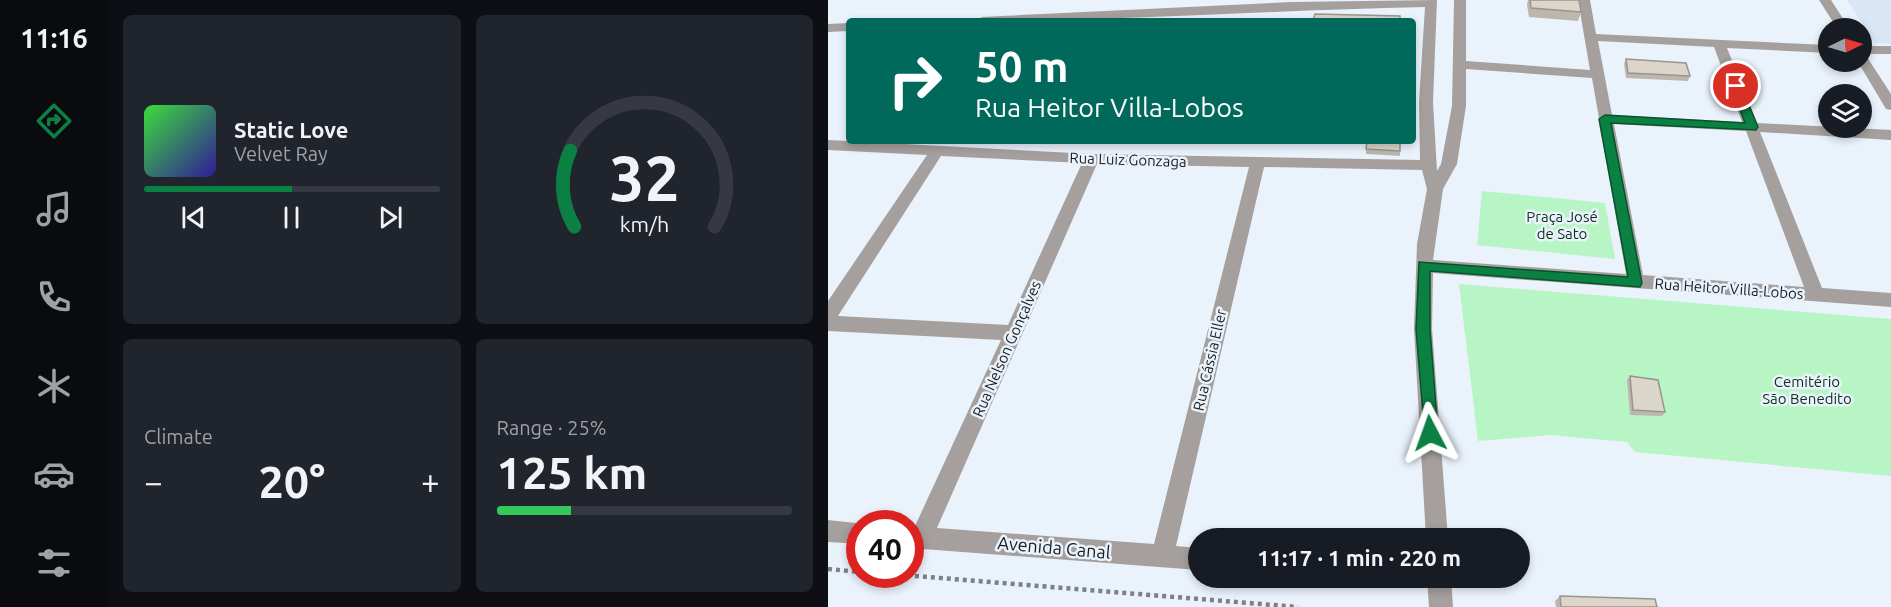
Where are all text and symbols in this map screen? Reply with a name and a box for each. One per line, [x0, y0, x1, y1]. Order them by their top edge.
north arrow [1818, 18, 1872, 72]
map controls [1818, 18, 1872, 138]
text: 11:16 [20, 23, 88, 53]
icon: right [876, 42, 954, 120]
text: 50 m [975, 43, 1069, 90]
pin [1710, 60, 1761, 111]
icon: arrive [1719, 69, 1752, 102]
button: layers [1818, 84, 1872, 138]
text: Rua Heitor Villa-Lobos [975, 92, 1244, 122]
icon: directions [33, 100, 75, 142]
text: Static Love [234, 117, 349, 142]
text: Velvet Ray [234, 142, 328, 165]
text: 32 [609, 143, 679, 213]
street label: Rua Luiz Gonzaga [1069, 149, 1187, 170]
icon: music [33, 188, 75, 230]
icon: previous [177, 201, 210, 234]
icon: pause [275, 201, 308, 234]
icon: next [374, 201, 407, 234]
park label: Praça José de Sato [1526, 208, 1598, 242]
text: km/h [619, 212, 669, 236]
street label: Rua Heitor Villa-Lobos [1654, 275, 1804, 302]
icon: phone [33, 276, 75, 318]
street label: Rua Nelson Gonçalves [969, 278, 1044, 419]
street label: Rua Cássia Eller [1190, 307, 1230, 412]
icon: climate [33, 365, 75, 407]
park label: Cemitério São Benedito [1762, 373, 1852, 407]
position arrow [1398, 401, 1462, 465]
text: Range · 25% [497, 416, 607, 439]
text: Climate [144, 425, 213, 448]
text: 125 km [497, 447, 647, 498]
icon: car [33, 453, 75, 495]
text: 20° [258, 456, 325, 507]
text: − [144, 463, 163, 500]
text: + [421, 463, 440, 500]
speed limit sign: 40 [846, 510, 924, 588]
street label: Avenida Canal [997, 532, 1112, 562]
icon: filters [33, 542, 75, 584]
text: 11:17 · 1 min · 220 m [1257, 545, 1461, 570]

